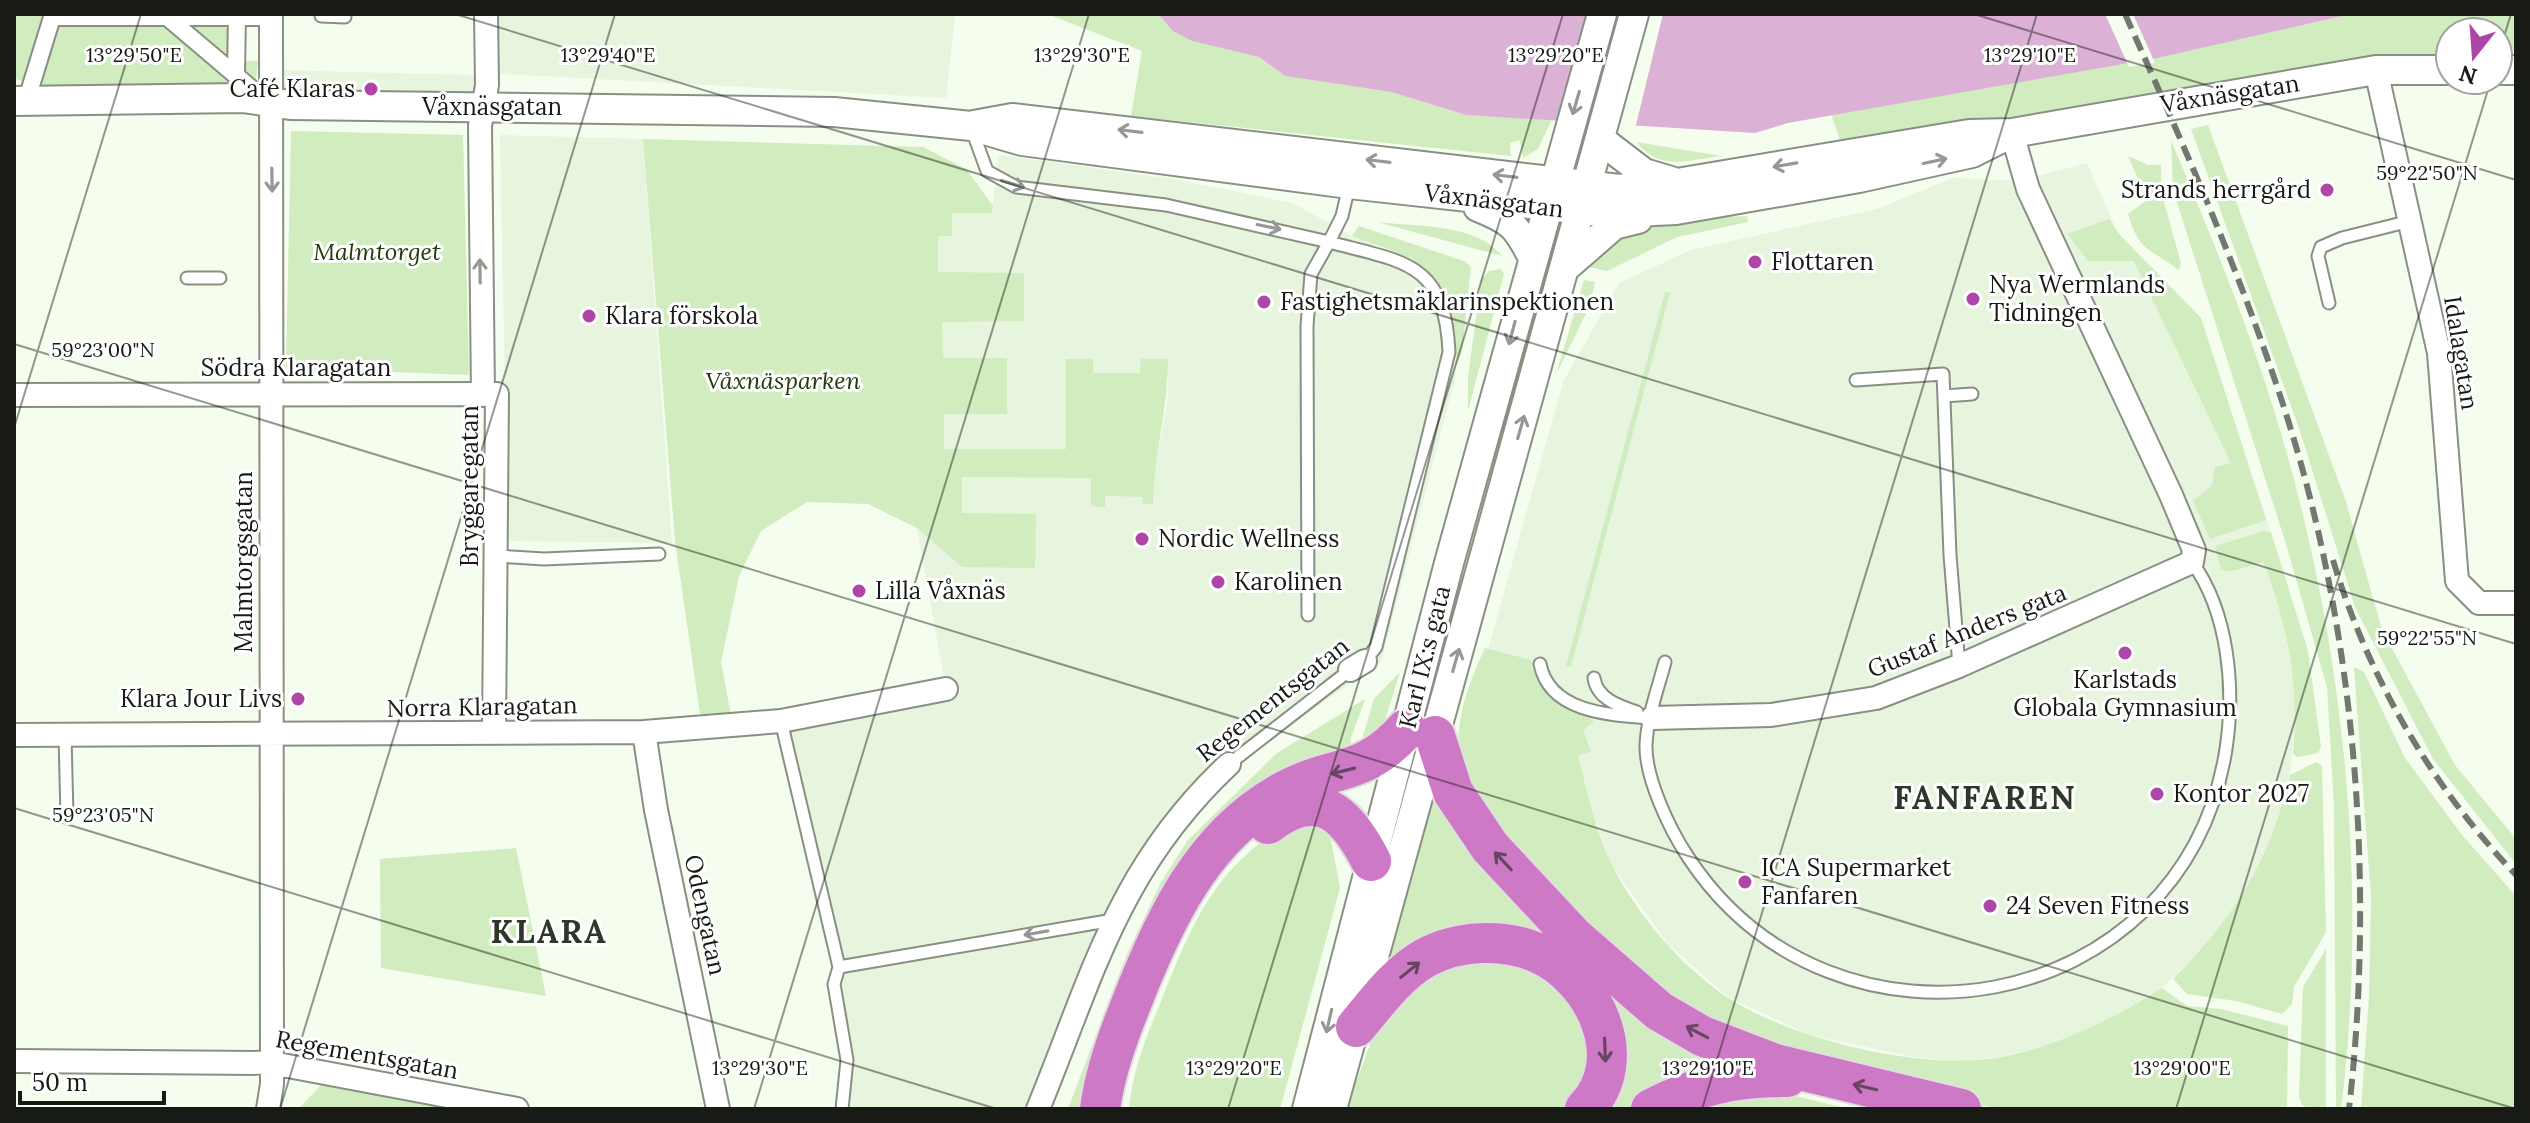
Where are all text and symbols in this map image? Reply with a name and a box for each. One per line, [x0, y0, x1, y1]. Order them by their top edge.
north arrow [2434, 16, 2514, 96]
text: 13°29'50"E [86, 42, 182, 67]
text: 13°29'40"E [561, 42, 655, 67]
text: 13°29'30"E [1034, 42, 1130, 67]
text: 13°29'20"E [1508, 42, 1604, 67]
text: 13°29'10"E [1984, 42, 2076, 67]
text: N [2456, 59, 2480, 91]
street label: Våxnäsgatan [2157, 67, 2301, 120]
place label: Café Klaras [230, 73, 355, 104]
marker: Café Klaras [362, 80, 380, 98]
one-way arrow [1568, 90, 1582, 115]
street label: Våxnäsgatan [421, 91, 562, 122]
one-way arrow [1117, 124, 1144, 139]
one-way arrow [1366, 153, 1392, 168]
one-way arrow [1922, 153, 1947, 168]
one-way arrow [1773, 158, 1798, 173]
text: 59°22'50"N [2376, 160, 2478, 185]
one-way arrow [264, 166, 279, 193]
one-way arrow [1492, 169, 1519, 184]
place label: Strands herrgård [2121, 174, 2311, 205]
street label: Våxnäsgatan [1422, 176, 1565, 224]
one-way arrow [1000, 178, 1025, 192]
marker: Strands herrgård [2318, 181, 2336, 199]
one-way arrow [1255, 220, 1281, 235]
park label: Malmtorget [313, 236, 441, 267]
place label: Flottaren [1771, 246, 1874, 277]
marker: Flottaren [1746, 253, 1764, 271]
one-way arrow [473, 258, 488, 285]
place label: Nya Wermlands Tidningen [1989, 269, 2165, 328]
place label: Fastighetsmäklarinspektionen [1280, 286, 1614, 317]
marker: Nya Wermlands Tidningen [1964, 290, 1982, 308]
marker: Fastighetsmäklarinspektionen [1255, 293, 1273, 311]
street label: Idalagatan [2437, 294, 2486, 412]
place label: Klara förskola [605, 300, 758, 331]
marker: Klara förskola [580, 307, 598, 325]
one-way arrow [1504, 320, 1519, 346]
text: 59°23'00"N [51, 337, 155, 362]
street label: Södra Klaragatan [201, 352, 391, 383]
park label: Våxnäsparken [706, 365, 861, 396]
street label: Bryggaregatan [454, 405, 485, 567]
one-way arrow [1514, 415, 1529, 441]
street label: Malmtorgsgatan [228, 471, 259, 653]
place label: Nordic Wellness [1158, 523, 1339, 554]
marker: Nordic Wellness [1133, 530, 1151, 548]
place label: Karolinen [1234, 566, 1342, 597]
marker: Karolinen [1209, 573, 1227, 591]
place label: Lilla Våxnäs [875, 575, 1006, 606]
street label: Gustaf Anders gata [1863, 577, 2071, 685]
marker: Lilla Våxnäs [850, 582, 868, 600]
street label: Karl IX:s gata [1392, 582, 1457, 732]
text: 59°22'55"N [2377, 625, 2477, 650]
street label: Regementsgatan [1190, 630, 1355, 769]
marker: Karlstads Globala Gymnasium [2116, 644, 2134, 662]
one-way arrow [1449, 648, 1464, 674]
place label: Karlstads Globala Gymnasium [2013, 664, 2237, 723]
place label: Klara Jour Livs [120, 683, 282, 714]
street label: Norra Klaragatan [386, 689, 578, 724]
marker: Klara Jour Livs [289, 690, 307, 708]
one-way arrow [1330, 764, 1356, 779]
district label: FANFAREN [1893, 777, 2077, 818]
place label: Kontor 2027 [2173, 778, 2309, 809]
marker: Kontor 2027 [2148, 785, 2166, 803]
text: 59°23'05"N [52, 802, 154, 827]
one-way arrow [1494, 851, 1513, 871]
street label: Odengatan [678, 852, 733, 978]
place label: ICA Supermarket Fanfaren [1761, 852, 1952, 911]
marker: ICA Supermarket Fanfaren [1736, 873, 1754, 891]
place label: 24 Seven Fitness [2006, 890, 2189, 921]
marker: 24 Seven Fitness [1981, 897, 1999, 915]
district label: KLARA [490, 911, 608, 952]
one-way arrow [1024, 926, 1049, 941]
one-way arrow [1399, 961, 1420, 979]
one-way arrow [1320, 1007, 1335, 1033]
street label: Regementsgatan [273, 1023, 461, 1086]
one-way arrow [1686, 1024, 1709, 1040]
one-way arrow [1598, 1036, 1613, 1062]
scale bar [20, 1055, 164, 1105]
text: 13°29'30"E [712, 1055, 808, 1080]
text: 13°29'20"E [1186, 1055, 1282, 1080]
text: 13°29'10"E [1662, 1055, 1754, 1080]
text: 13°29'00"E [2133, 1055, 2231, 1080]
text: 50 m [32, 1067, 88, 1098]
one-way arrow [1852, 1079, 1878, 1094]

